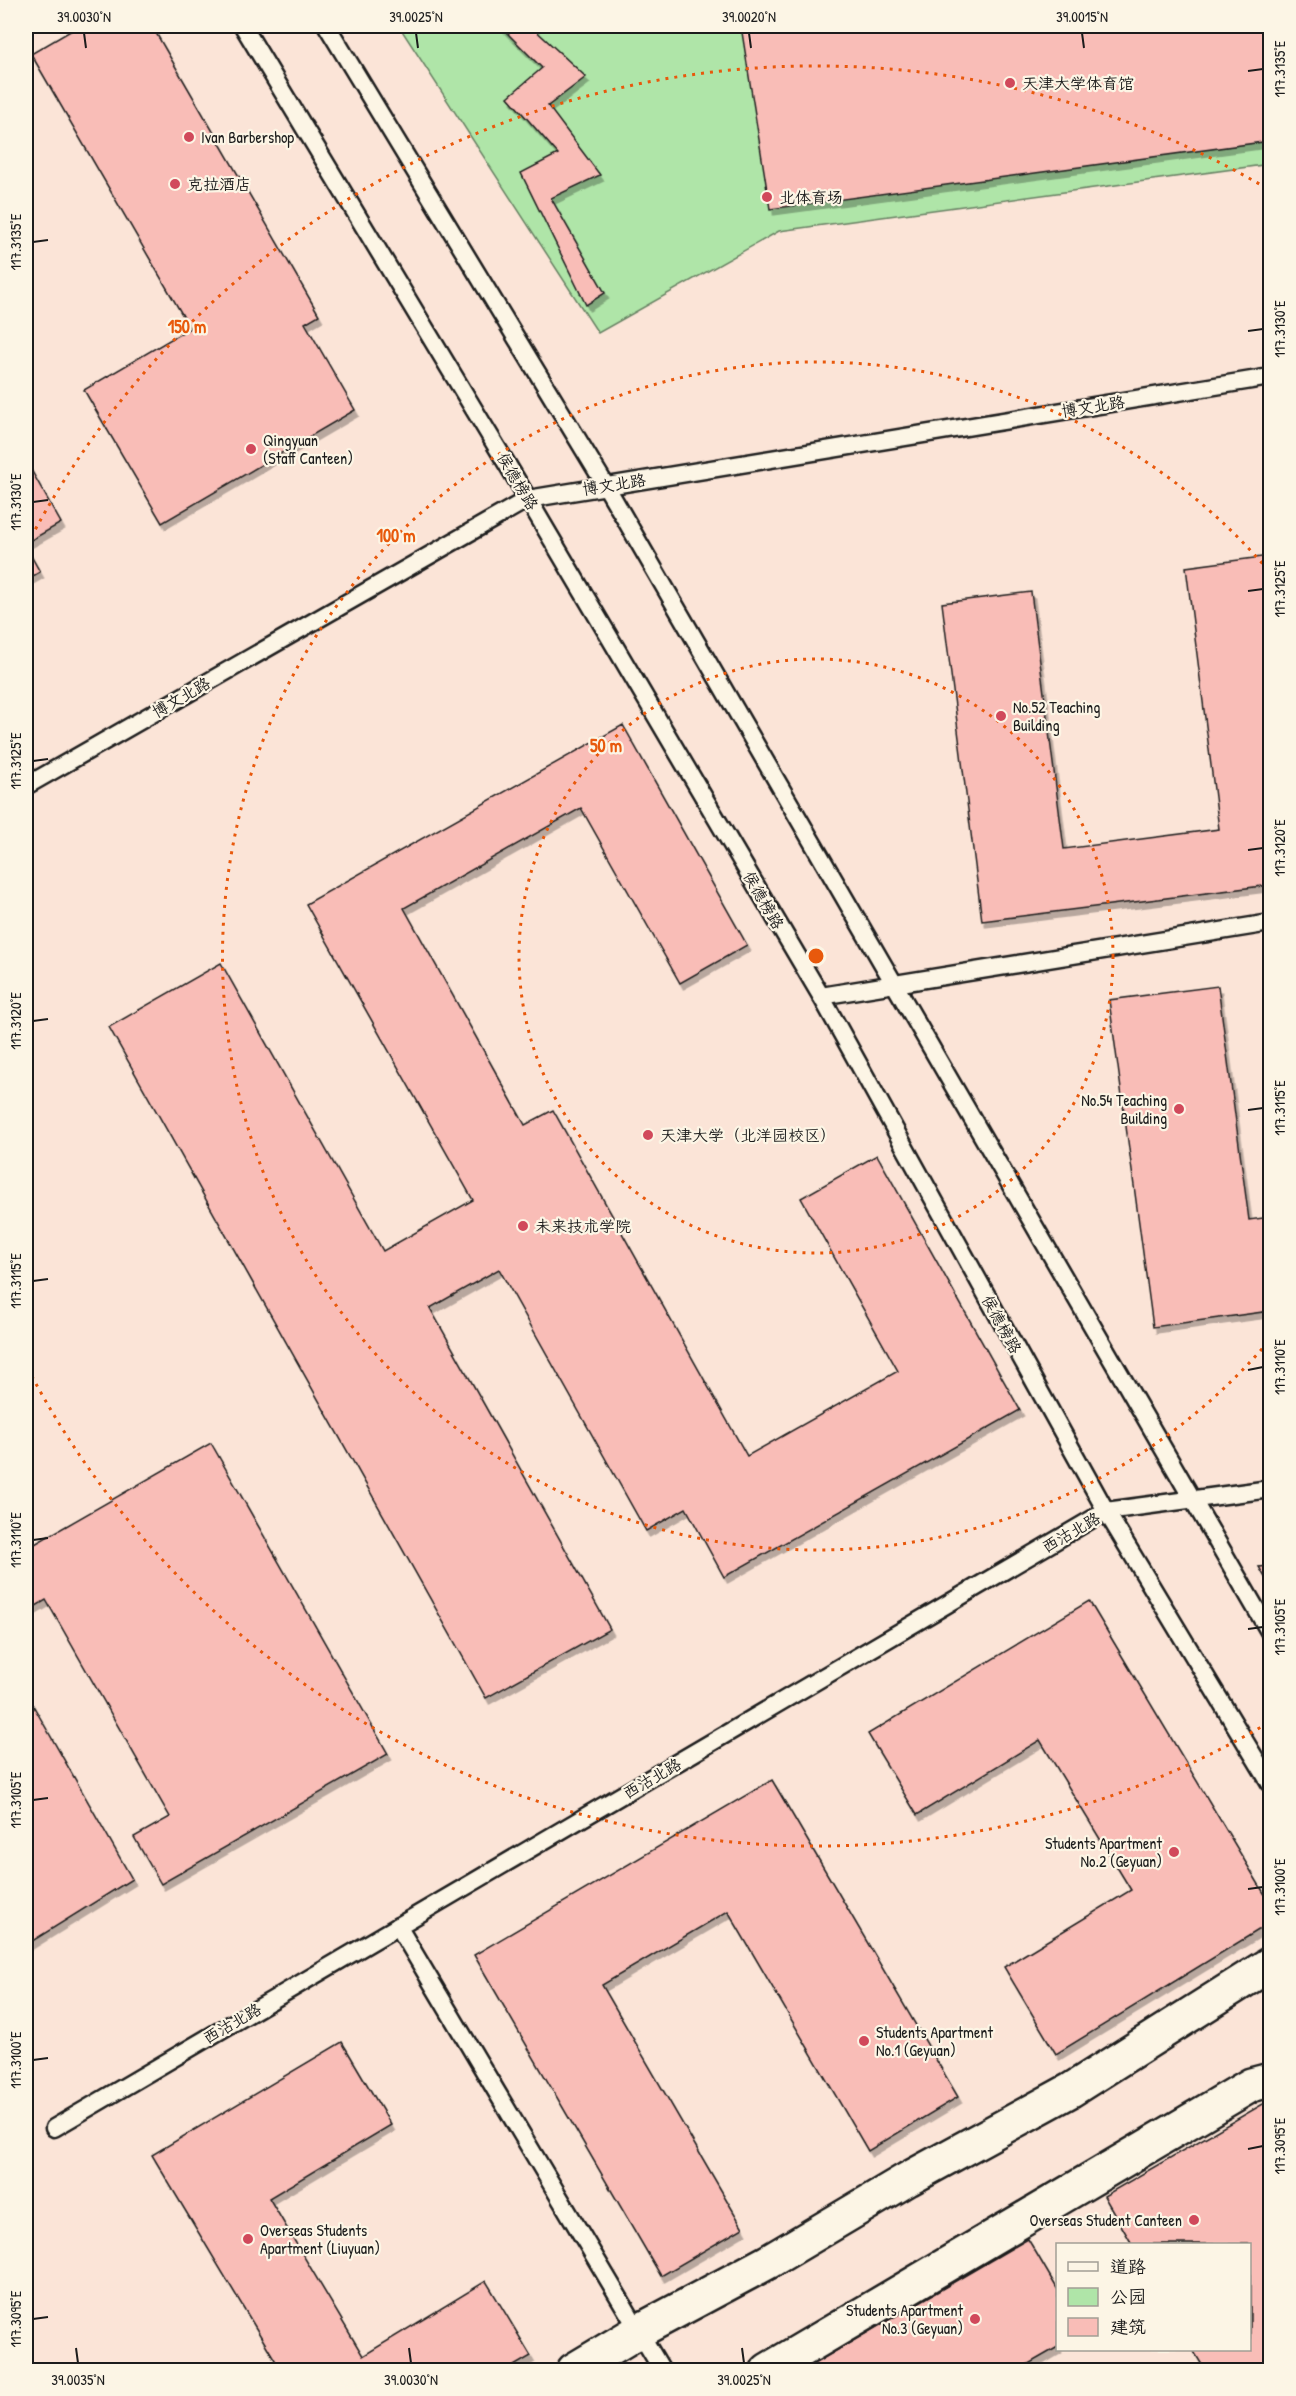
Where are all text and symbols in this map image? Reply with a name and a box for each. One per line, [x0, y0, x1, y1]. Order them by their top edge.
text: 39.0030°N [57, 6, 111, 27]
text: 39.0025°N [389, 6, 443, 27]
text: 39.0020°N [722, 6, 776, 27]
text: 39.0015°N [1056, 6, 1108, 27]
text: 117.3135°E [1269, 40, 1290, 97]
place label: 天津大学体育馆 [1022, 72, 1134, 94]
marker: 天津大学体育馆 [1003, 76, 1017, 90]
place label: Ivan Barbershop [201, 126, 294, 148]
marker: Ivan Barbershop [182, 130, 196, 144]
place label: 克拉酒店 [187, 173, 251, 195]
marker: 克拉酒店 [168, 177, 182, 191]
place label: 北体育场 [779, 186, 843, 208]
marker: 北体育场 [760, 190, 774, 204]
text: 117.3135°E [5, 213, 26, 270]
text: 117.3130°E [1269, 300, 1290, 358]
text: 150 m [168, 314, 206, 339]
street label: 博文北路 [1060, 390, 1126, 422]
place label: Qingyuan (Staff Canteen) [263, 429, 353, 469]
marker: Qingyuan (Staff Canteen) [244, 442, 258, 456]
street label: 侯德榜路 [492, 448, 544, 514]
street label: 博文北路 [581, 468, 647, 500]
text: 117.3130°E [5, 473, 26, 531]
text: 100 m [376, 523, 416, 548]
text: 117.3125°E [1269, 560, 1290, 618]
street label: 博文北路 [148, 671, 214, 723]
place label: No.52 Teaching Building [1013, 696, 1100, 736]
marker: No.52 Teaching Building [994, 709, 1008, 723]
text: 117.3125°E [5, 732, 26, 790]
text: 50 m [590, 733, 622, 758]
text: 117.3120°E [1269, 819, 1290, 877]
street label: 侯德榜路 [738, 867, 790, 933]
centre of rings [806, 946, 826, 966]
text: 117.3120°E [5, 992, 26, 1050]
text: 117.3115°E [1269, 1080, 1290, 1136]
place label: No.54 Teaching Building [1081, 1089, 1167, 1129]
marker: No.54 Teaching Building [1172, 1102, 1186, 1116]
place label: 天津大学（北洋园校区） [660, 1124, 836, 1146]
marker: 天津大学（北洋园校区） [641, 1128, 655, 1142]
place label: 未来技术学院 [535, 1215, 631, 1237]
marker: 未来技术学院 [516, 1219, 530, 1233]
text: 117.3115°E [5, 1253, 26, 1309]
street label: 侯德榜路 [977, 1291, 1027, 1357]
text: 117.3110°E [1269, 1339, 1290, 1395]
street label: 西沽北路 [1038, 1506, 1104, 1558]
text: 117.3110°E [5, 1512, 26, 1568]
text: 117.3105°E [1269, 1598, 1290, 1655]
street label: 西沽北路 [619, 1752, 685, 1804]
text: 117.3105°E [5, 1771, 26, 1828]
place label: Students Apartment No.2 (Geyuan) [1045, 1832, 1162, 1872]
marker: Students Apartment No.2 (Geyuan) [1167, 1845, 1181, 1859]
text: 117.3100°E [1269, 1858, 1290, 1916]
street label: 西沽北路 [199, 1997, 265, 2049]
place label: Students Apartment No.1 (Geyuan) [876, 2021, 994, 2061]
text: 117.3100°E [5, 2031, 26, 2089]
marker: Students Apartment No.1 (Geyuan) [857, 2034, 871, 2048]
text: 117.3095°E [1269, 2117, 1290, 2174]
place label: Overseas Student Canteen [1030, 2209, 1182, 2231]
marker: Overseas Student Canteen [1187, 2213, 1201, 2227]
place label: Overseas Students Apartment (Liuyuan) [260, 2219, 380, 2259]
marker: Overseas Students Apartment (Liuyuan) [241, 2232, 255, 2246]
legend [1056, 2243, 1251, 2351]
text: 道路 [1110, 2254, 1146, 2279]
text: 公园 [1110, 2284, 1146, 2309]
text: 117.3095°E [5, 2290, 26, 2347]
place label: Students Apartment No.3 (Geyuan) [846, 2299, 963, 2339]
marker: Students Apartment No.3 (Geyuan) [968, 2312, 982, 2326]
text: 建筑 [1110, 2314, 1146, 2339]
text: 39.0035°N [51, 2369, 105, 2390]
text: 39.0030°N [384, 2369, 438, 2390]
text: 39.0025°N [717, 2369, 771, 2390]

